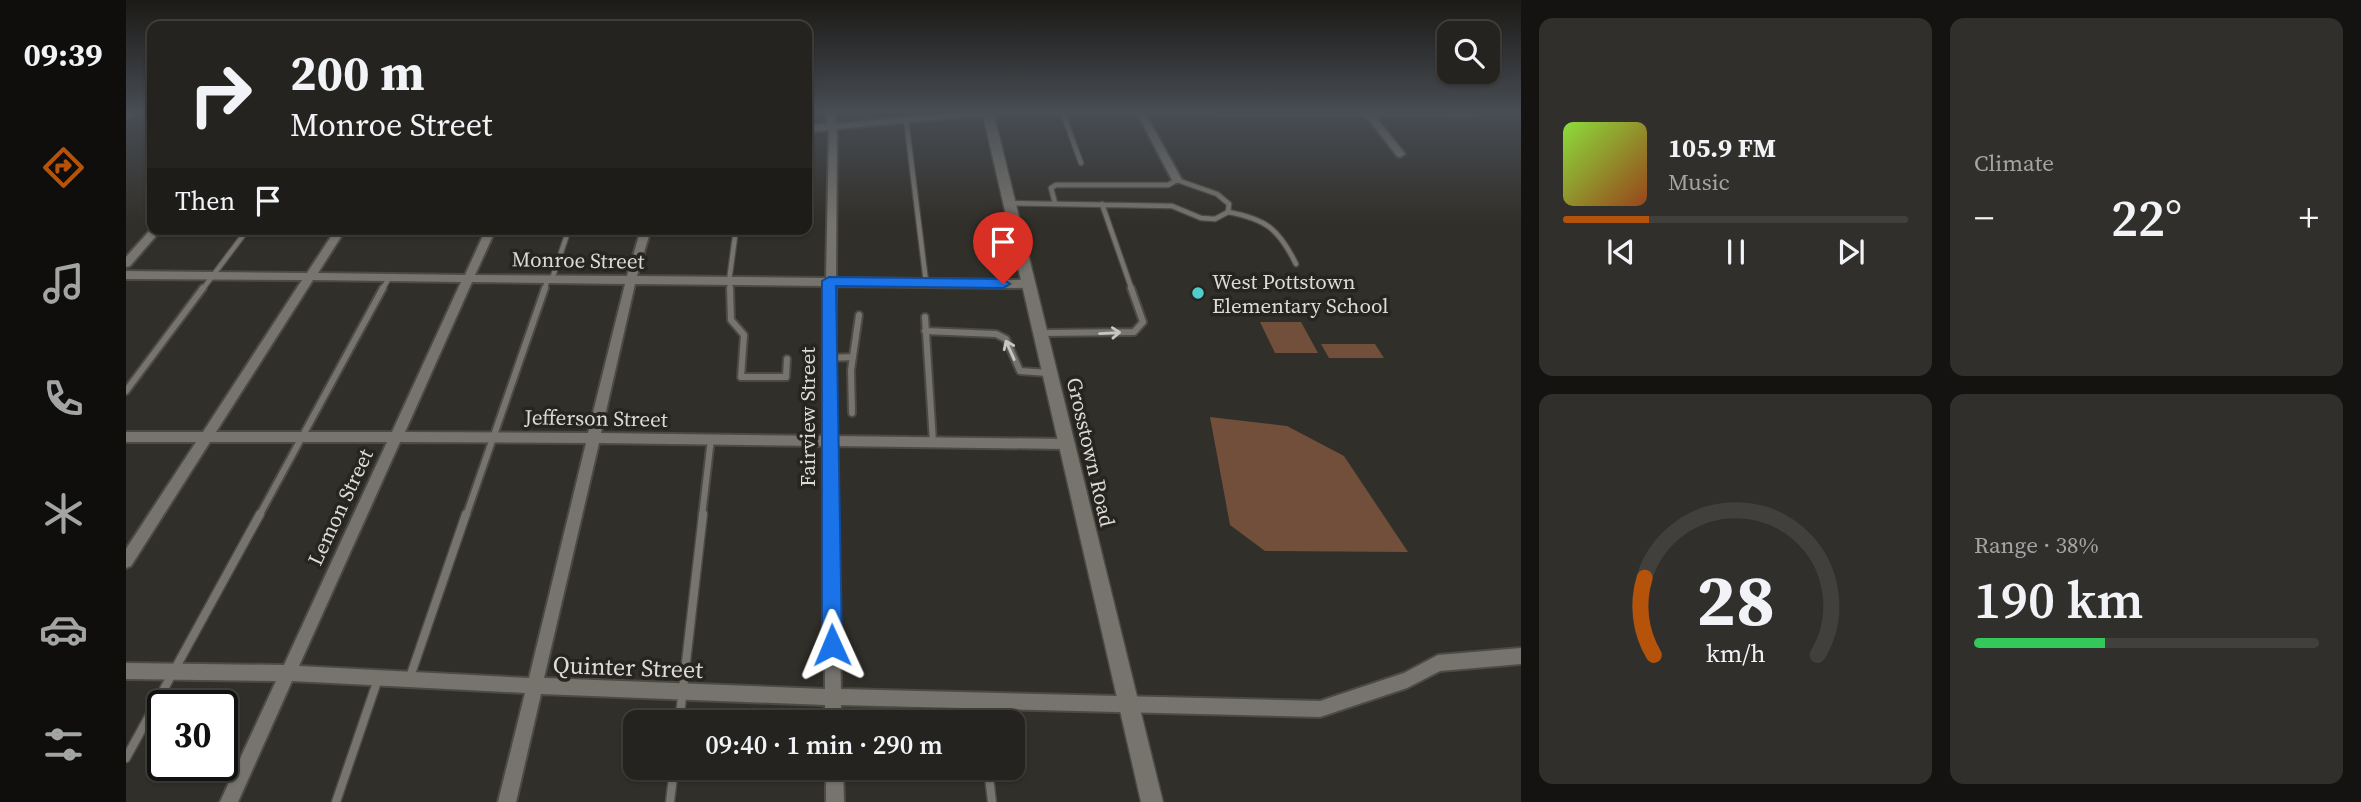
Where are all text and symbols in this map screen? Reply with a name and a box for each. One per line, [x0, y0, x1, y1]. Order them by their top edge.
map controls [1437, 21, 1500, 84]
button: search [1437, 21, 1500, 84]
text: 09:39 [24, 33, 102, 77]
text: 200 m [290, 39, 425, 106]
icon: right [175, 49, 266, 140]
text: Monroe Street [290, 103, 492, 147]
text: 105.9 FM [1668, 130, 1776, 166]
icon: directions [39, 143, 88, 192]
text: Climate [1974, 147, 2054, 179]
text: Music [1668, 166, 1730, 198]
icon: arrive [249, 182, 287, 220]
text: 22° [2111, 182, 2182, 253]
text: Then [175, 183, 235, 219]
text: − [1974, 192, 1994, 244]
text: + [2299, 192, 2319, 244]
pin [973, 212, 1033, 284]
icon: arrive [984, 223, 1022, 261]
icon: previous [1602, 233, 1640, 271]
icon: pause [1717, 233, 1755, 271]
icon: next [1832, 233, 1870, 271]
street label: Monroe Street [511, 244, 645, 276]
icon: music [39, 259, 88, 308]
place label: West Pottstown Elementary School [1212, 267, 1389, 320]
marker: West Pottstown Elementary School [1190, 285, 1206, 301]
one-way arrow [1098, 327, 1121, 340]
one-way arrow [1003, 340, 1016, 361]
street label: Fairview Street [793, 347, 822, 487]
icon: phone [39, 374, 88, 423]
street label: Grosstown Road [1060, 375, 1122, 530]
street label: Jefferson Street [523, 402, 668, 434]
street label: Lemon Street [300, 444, 380, 570]
icon: climate [39, 489, 88, 538]
text: Range · 38% [1974, 529, 2099, 561]
text: 28 [1696, 550, 1775, 649]
text: 190 km [1974, 564, 2143, 635]
icon: car [39, 605, 88, 654]
position arrow [795, 608, 869, 682]
text: km/h [1706, 636, 1765, 670]
street label: Quinter Street [552, 648, 704, 686]
speed limit sign: 30 [147, 690, 238, 781]
icon: filters [39, 720, 88, 769]
text: 09:40 · 1 min · 290 m [705, 727, 943, 763]

